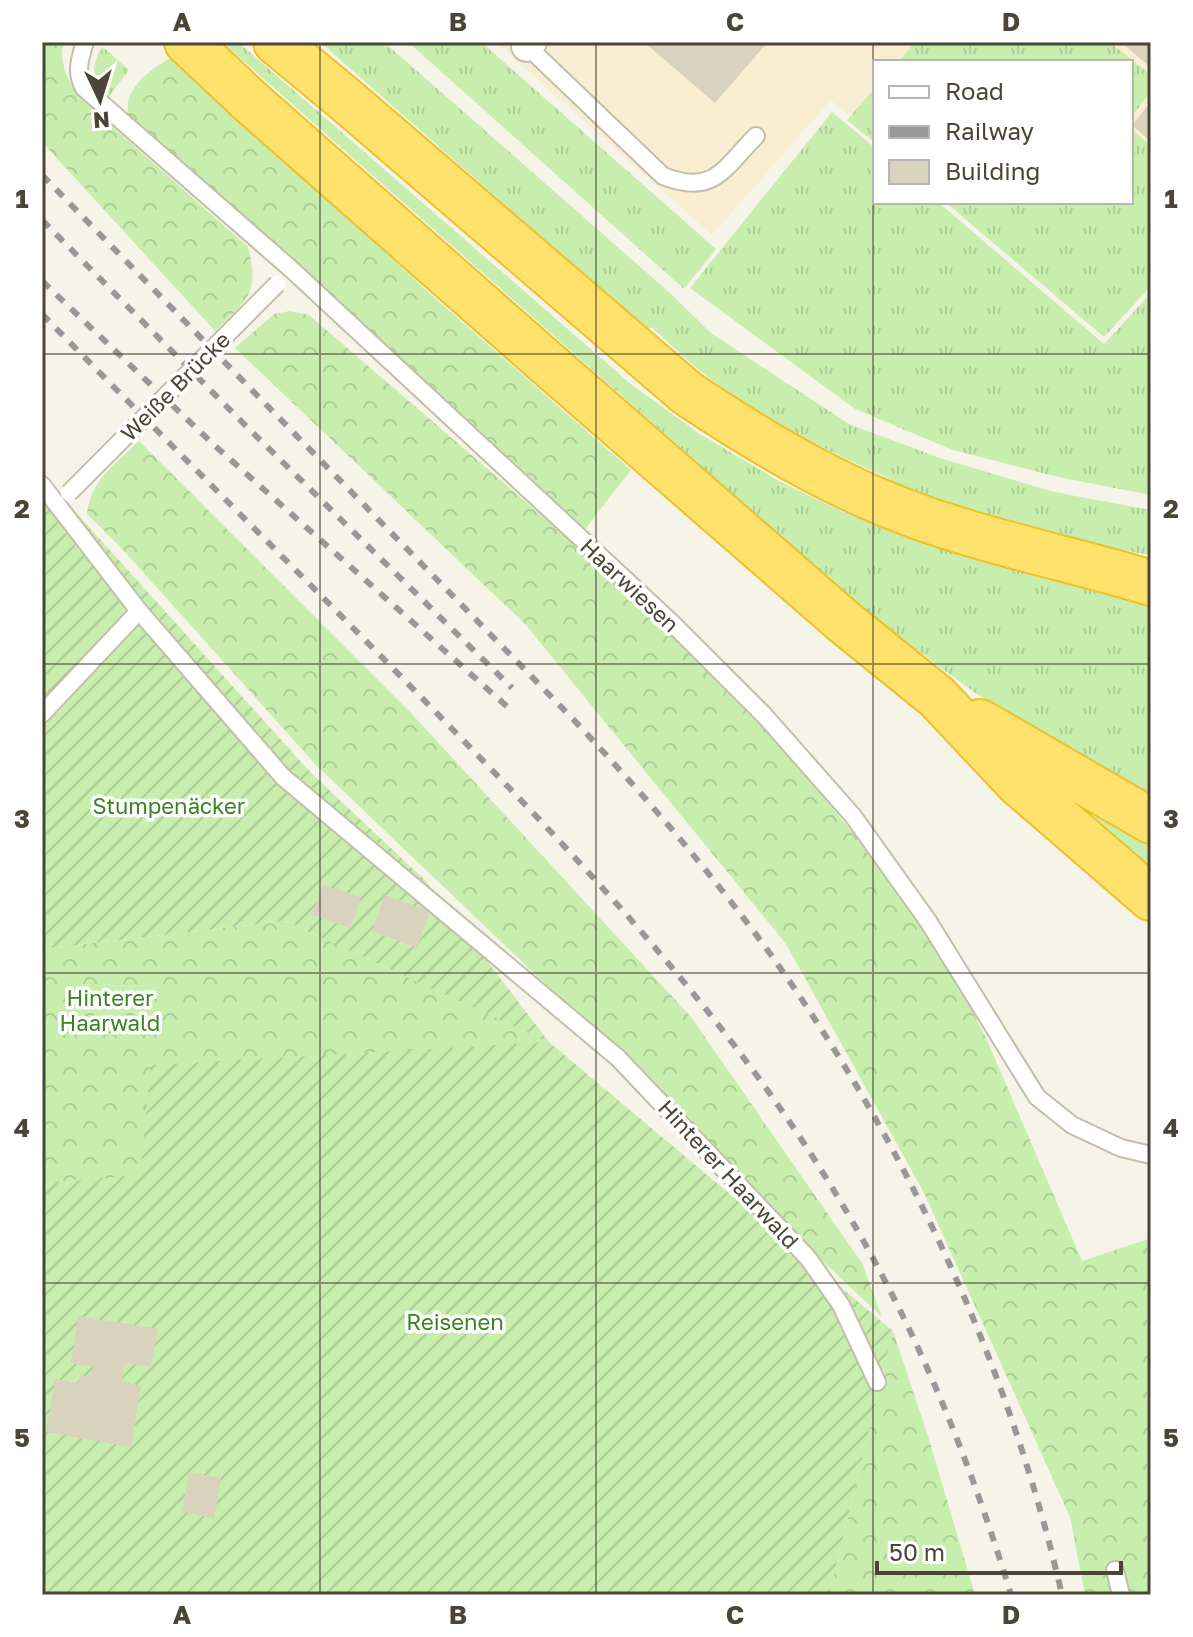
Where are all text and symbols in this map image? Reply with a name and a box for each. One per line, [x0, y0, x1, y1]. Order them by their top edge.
text: A [173, 6, 192, 37]
text: B [449, 6, 467, 37]
text: C [726, 6, 744, 37]
text: D [1002, 6, 1020, 37]
north arrow [60, 60, 140, 140]
legend [873, 60, 1133, 204]
text: Road [945, 76, 1004, 105]
text: N [92, 106, 111, 135]
text: Railway [945, 116, 1034, 145]
text: Building [945, 156, 1040, 185]
text: 1 [15, 183, 29, 214]
text: 1 [1164, 183, 1178, 214]
street label: Weiße Brücke [115, 326, 235, 446]
text: 2 [14, 493, 30, 524]
text: 2 [1163, 493, 1179, 524]
street label: Haarwiesen [575, 532, 685, 638]
park label: Stumpenäcker [93, 792, 246, 819]
text: 3 [14, 803, 30, 834]
text: 3 [1163, 803, 1179, 834]
park label: Hinterer Haarwald [60, 984, 160, 1036]
street label: Hinterer Haarwald [653, 1094, 805, 1254]
text: 4 [14, 1112, 30, 1143]
text: 4 [1163, 1112, 1179, 1143]
park label: Reisenen [406, 1308, 504, 1335]
text: 5 [14, 1422, 30, 1453]
text: 5 [1163, 1422, 1179, 1453]
scale bar [877, 1525, 1121, 1575]
text: 50 m [889, 1537, 945, 1566]
text: A [173, 1599, 192, 1630]
text: B [449, 1599, 467, 1630]
text: C [726, 1599, 744, 1630]
text: D [1002, 1599, 1020, 1630]

